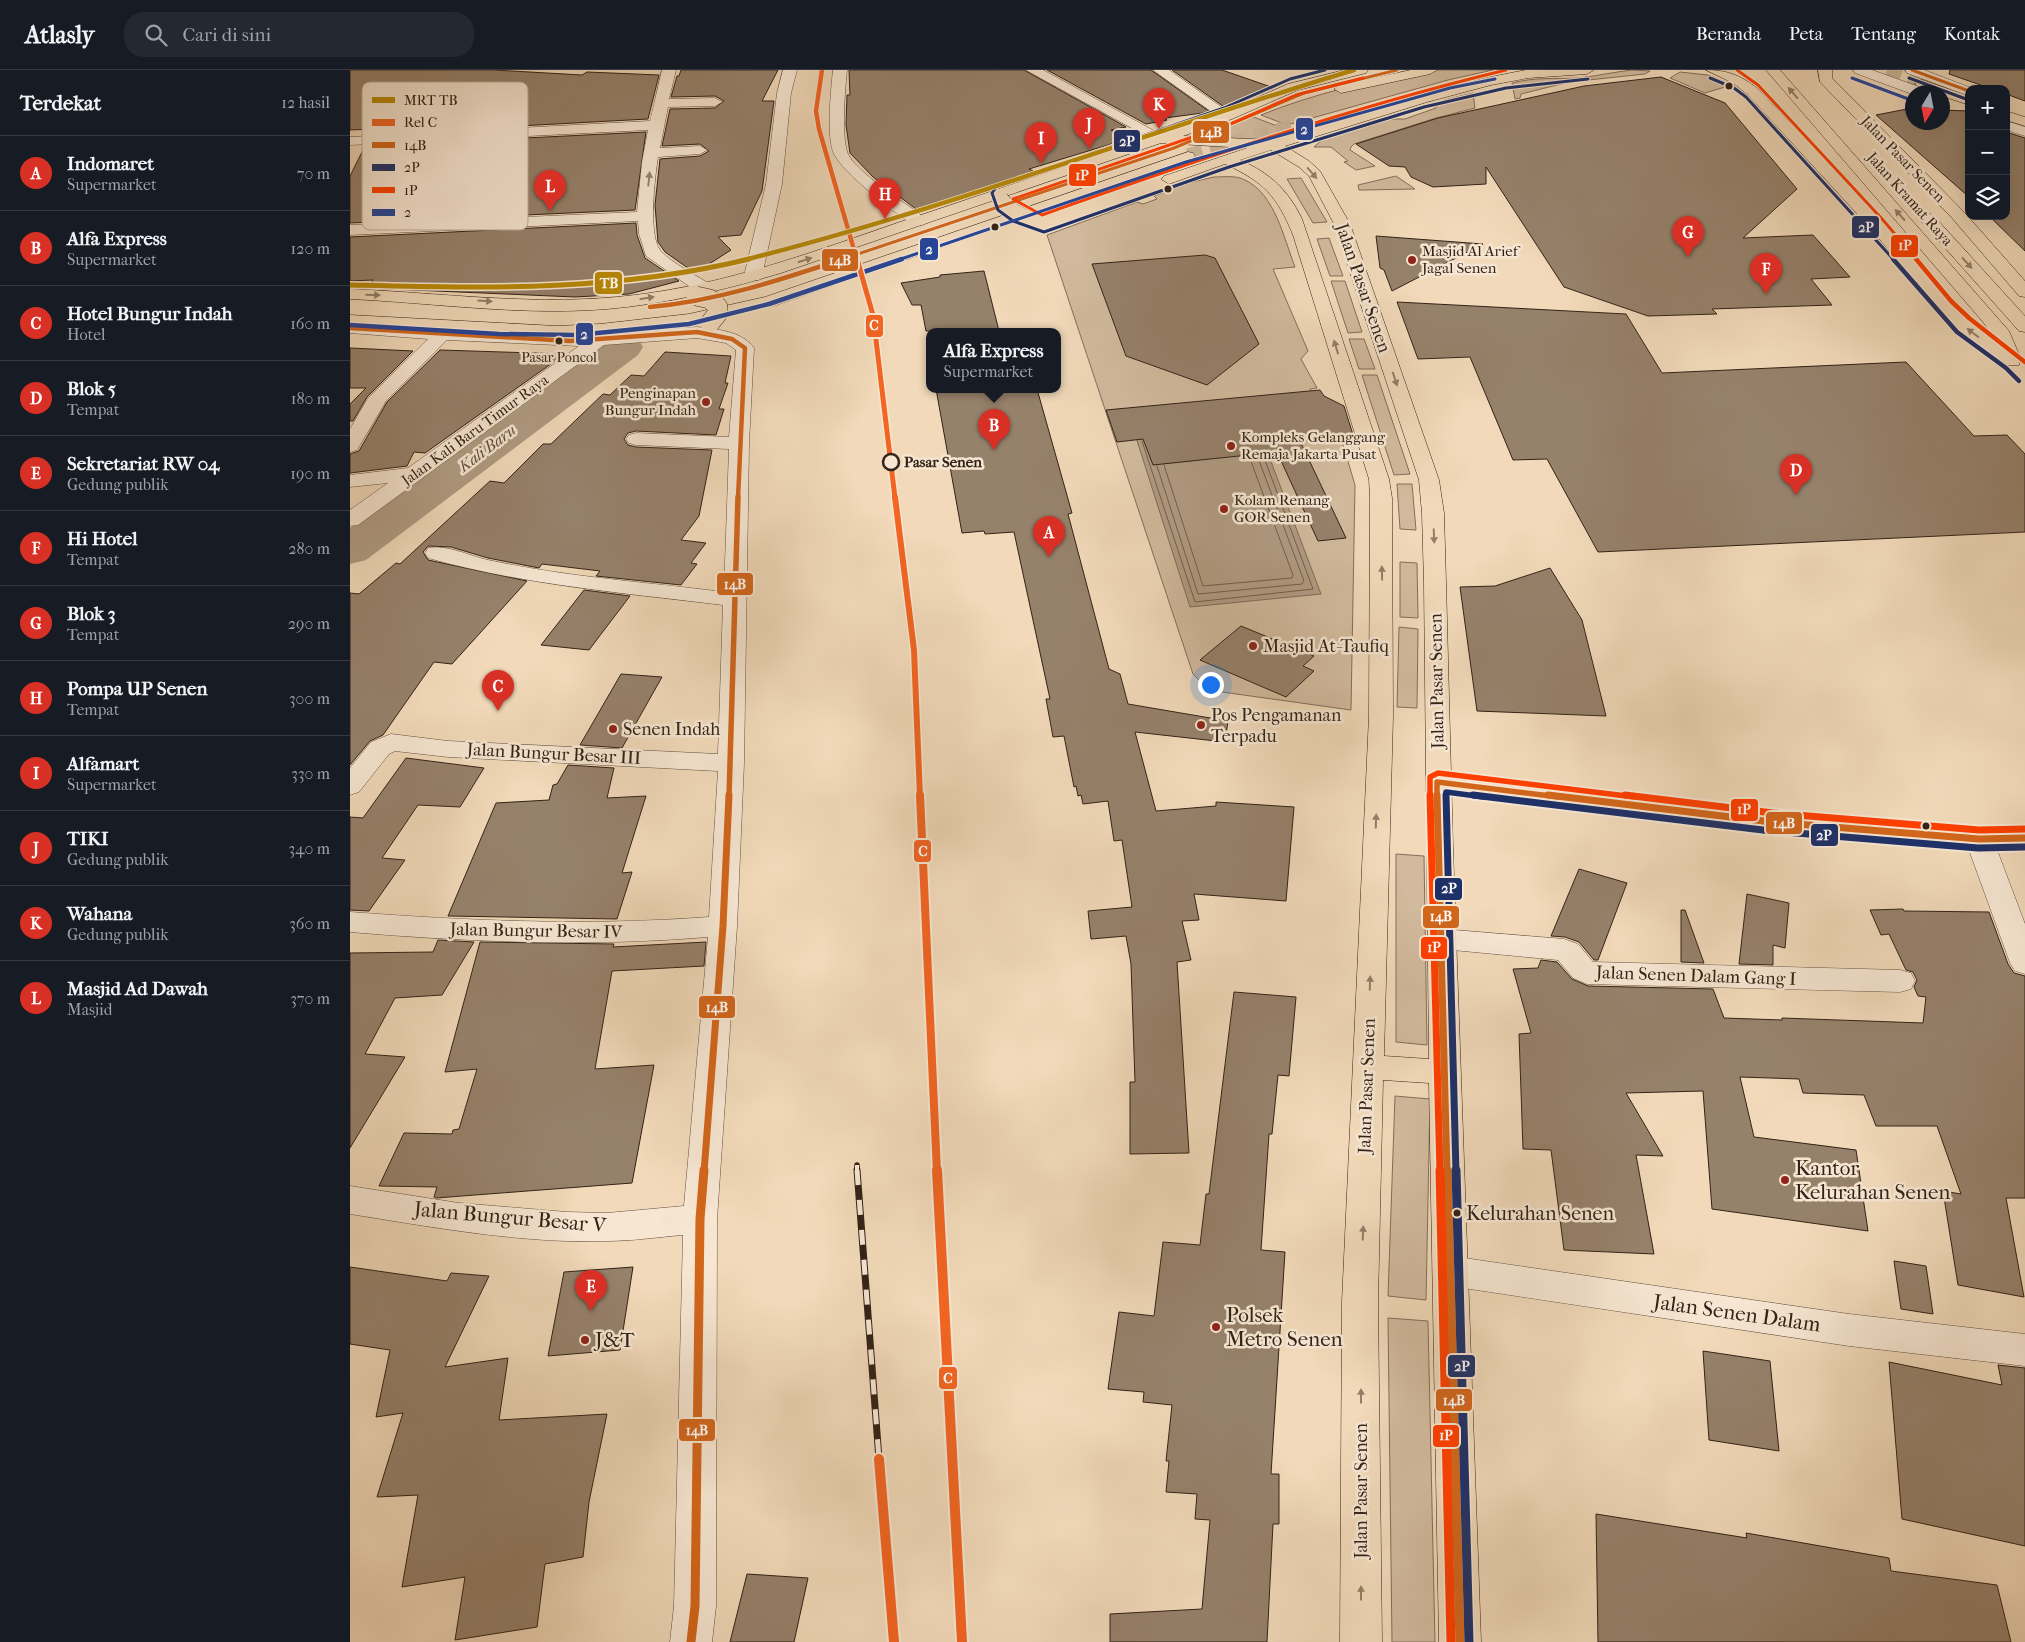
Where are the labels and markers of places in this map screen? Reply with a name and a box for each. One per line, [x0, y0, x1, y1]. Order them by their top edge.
unlabelled marker [1724, 81, 1734, 91]
pin: K [1143, 88, 1175, 129]
pin: J [1073, 108, 1105, 149]
pin: I [1025, 122, 1057, 163]
pin: L [534, 170, 566, 211]
pin: H [869, 178, 901, 219]
unlabelled marker [1163, 184, 1173, 194]
pin: G [1672, 216, 1704, 257]
unlabelled marker [990, 222, 1000, 232]
place label: Masjid Al Arief Jagal Senen [1421, 242, 1521, 277]
pin: F [1750, 253, 1782, 294]
marker: Masjid Al Arief Jagal Senen [1406, 254, 1418, 266]
marker: Pasar Poncol [554, 336, 564, 346]
place label: Pasar Poncol [521, 349, 597, 366]
place label: Penginapan Bungur Indah [605, 384, 697, 419]
marker: Penginapan Bungur Indah [700, 396, 712, 408]
pin: B [978, 409, 1010, 450]
place label: Kompleks Gelanggang Remaja Jakarta Pusat [1241, 428, 1386, 463]
marker: Kompleks Gelanggang Remaja Jakarta Pusat [1225, 440, 1237, 452]
marker: Pasar Senen [882, 453, 900, 471]
place label: Pasar Senen [904, 453, 982, 471]
pin: D [1780, 454, 1812, 495]
place label: Kolam Renang GOR Senen [1234, 491, 1330, 526]
marker: Kolam Renang GOR Senen [1218, 503, 1230, 515]
pin: A [1033, 516, 1065, 557]
place label: Masjid At-Taufiq [1263, 636, 1390, 657]
marker: Masjid At-Taufiq [1247, 640, 1259, 652]
pin: C [482, 670, 514, 711]
place label: Pos Pengamanan Terpadu [1211, 705, 1342, 747]
place label: Senen Indah [623, 719, 720, 740]
marker: Pos Pengamanan Terpadu [1195, 719, 1207, 731]
marker: Senen Indah [607, 723, 619, 735]
unlabelled marker [1921, 821, 1931, 831]
place label: Kantor Kelurahan Senen [1795, 1156, 1951, 1204]
marker: Kantor Kelurahan Senen [1779, 1174, 1791, 1186]
place label: Kelurahan Senen [1466, 1202, 1614, 1225]
marker: Kelurahan Senen [1452, 1208, 1462, 1218]
pin: E [575, 1270, 607, 1311]
place label: Polsek Metro Senen [1226, 1303, 1343, 1351]
marker: Polsek Metro Senen [1210, 1321, 1222, 1333]
place label: J&T [593, 1328, 635, 1352]
marker: J&T [579, 1334, 591, 1346]

